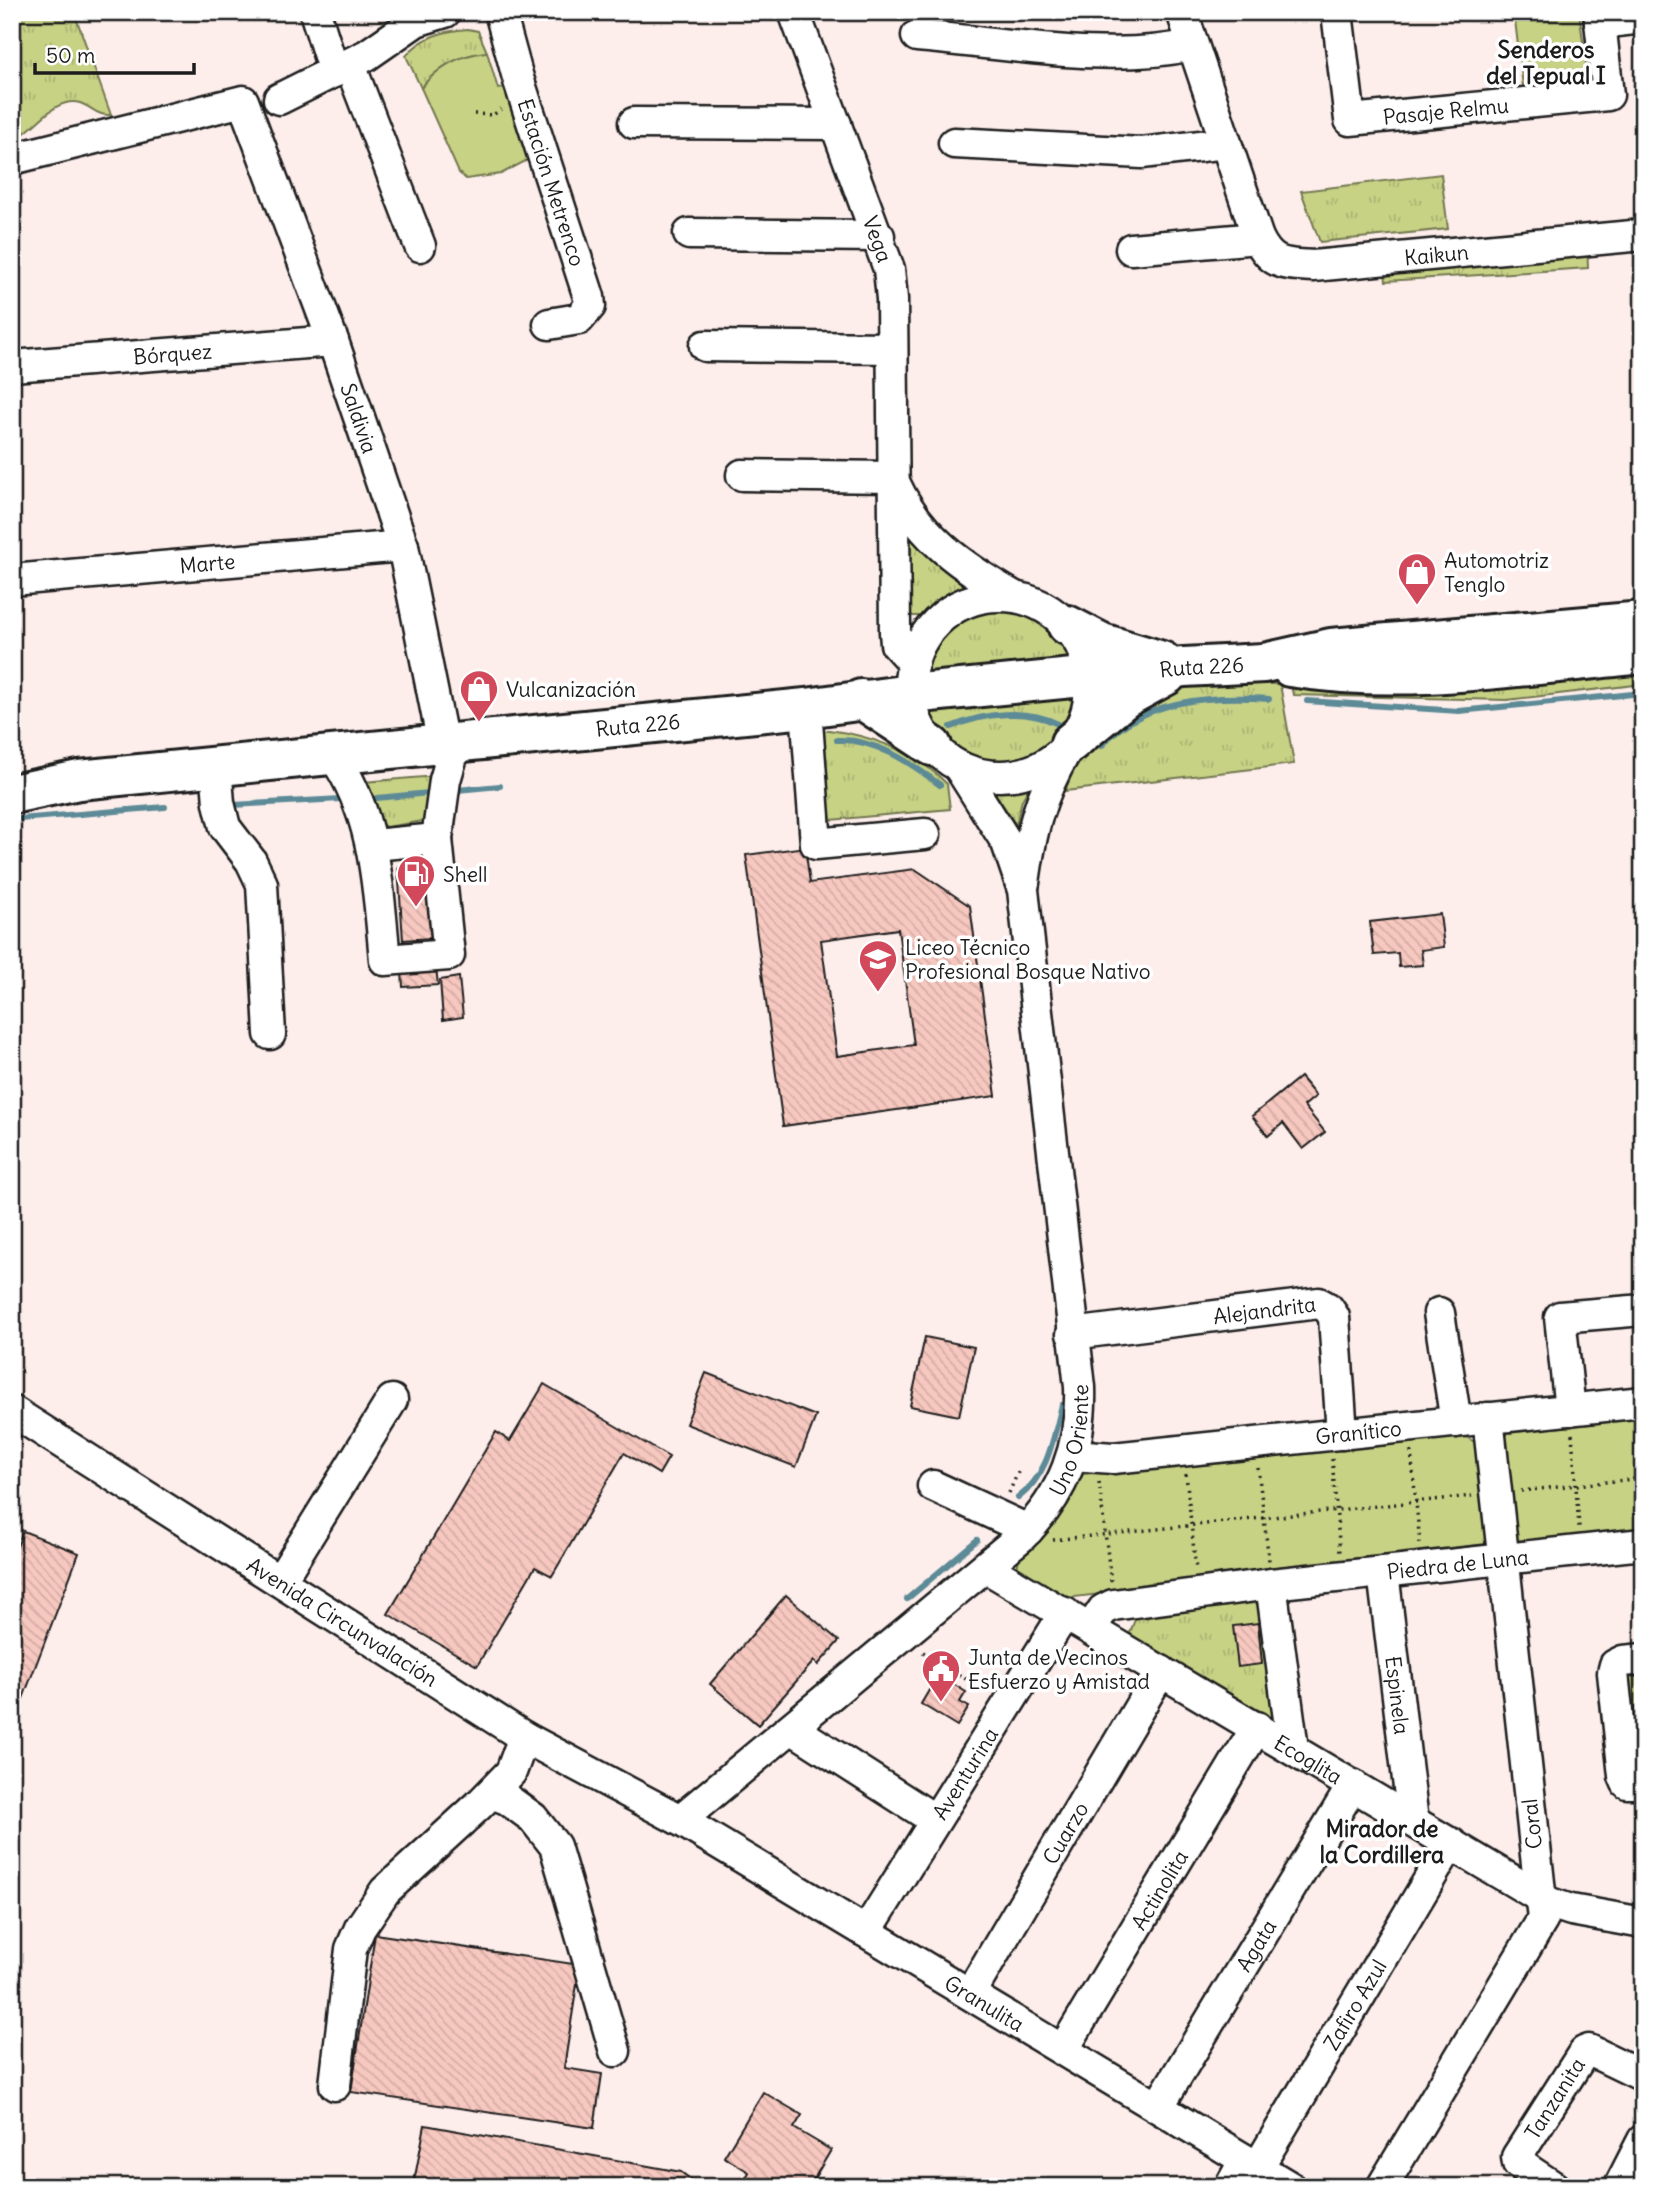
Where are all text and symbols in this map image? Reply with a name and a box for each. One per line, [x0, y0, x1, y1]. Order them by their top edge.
scale bar [35, 32, 194, 76]
district label: Senderos del Tepual I [1486, 35, 1606, 90]
text: 50 m [46, 42, 95, 69]
street label: Pasaje Relmu [1382, 91, 1510, 130]
street label: Estación Metrenco [512, 95, 592, 269]
street label: Vega [857, 212, 899, 266]
street label: Kaikun [1403, 238, 1470, 271]
street label: Bórquez [132, 337, 213, 370]
street label: Saldivia [335, 380, 384, 457]
street label: Marte [178, 547, 236, 579]
place label: Automotriz Tenglo [1444, 547, 1549, 598]
shop icon: Automotriz Tenglo [1396, 551, 1438, 606]
street label: Ruta 226 [1158, 651, 1245, 683]
shop icon: Vulcanización [458, 668, 500, 723]
place label: Vulcanización [506, 676, 636, 703]
street label: Ruta 226 [594, 707, 681, 742]
fuel station icon: Shell [395, 853, 437, 908]
place label: Shell [443, 861, 488, 888]
place label: Liceo Técnico Profesional Bosque Nativo [905, 934, 1151, 985]
school or university icon: Liceo Técnico Profesional Bosque Nativo [857, 938, 899, 993]
street label: Alejandrita [1212, 1290, 1317, 1330]
street label: Uno Oriente [1043, 1384, 1094, 1501]
street label: Granítico [1314, 1414, 1403, 1450]
street label: Piedra de Luna [1385, 1543, 1530, 1585]
street label: Avenida Circunvalación [242, 1551, 443, 1692]
place label: Junta de Vecinos Esfuerzo y Amistad [968, 1644, 1150, 1695]
public building icon: Junta de Vecinos Esfuerzo y Amistad [920, 1648, 962, 1703]
street label: Espinela [1380, 1654, 1416, 1736]
street label: Aventurina [926, 1722, 1004, 1824]
street label: Ecoglita [1269, 1729, 1347, 1790]
street label: Cuarzo [1036, 1797, 1094, 1869]
street label: Coral [1516, 1798, 1548, 1850]
district label: Mirador de la Cordillera [1320, 1814, 1444, 1869]
street label: Actinolita [1125, 1845, 1194, 1935]
street label: Agata [1230, 1914, 1282, 1976]
street label: Zafiro Azul [1317, 1954, 1392, 2055]
street label: Granulita [940, 1969, 1029, 2038]
street label: Tanzanita [1518, 2052, 1591, 2144]

